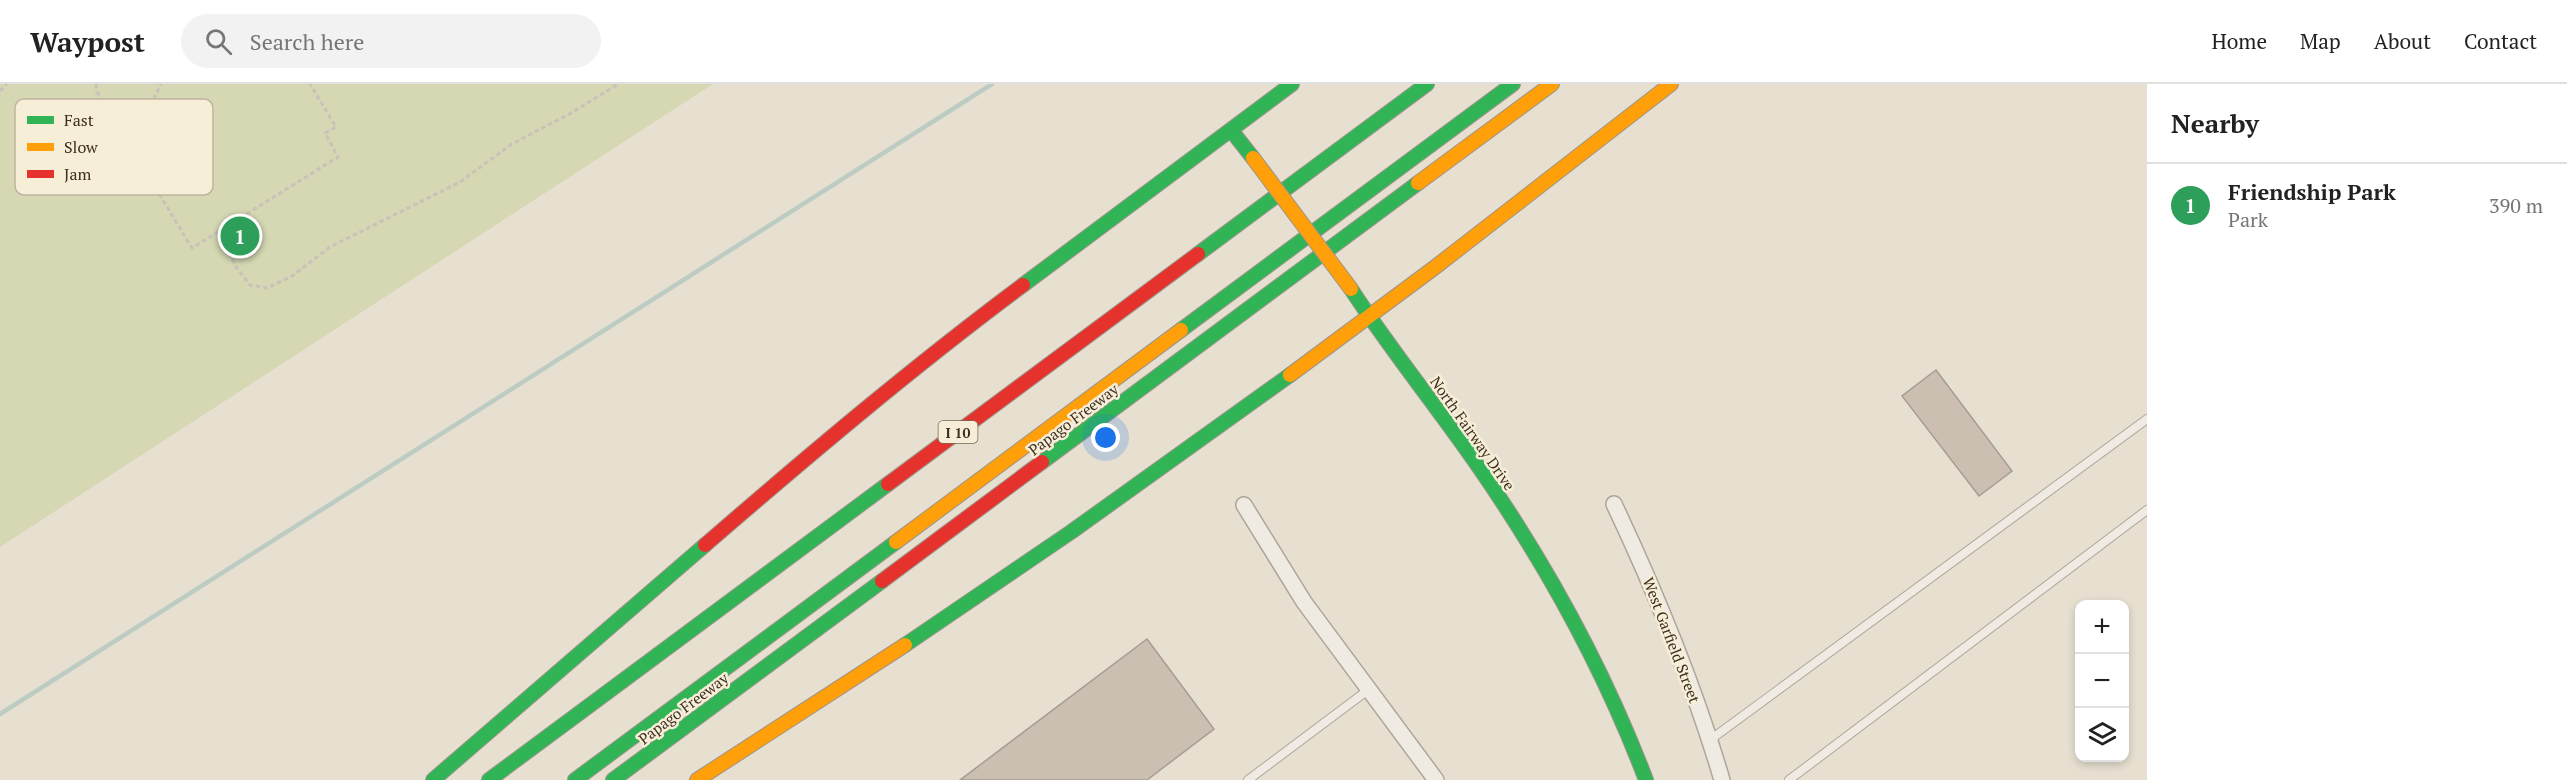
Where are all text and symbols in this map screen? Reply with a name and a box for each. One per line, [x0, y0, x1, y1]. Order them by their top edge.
search box [181, 14, 601, 68]
text: Waypost [30, 23, 145, 60]
icon: search [202, 25, 235, 58]
text: Search here [250, 27, 364, 56]
text: Home [2211, 27, 2267, 55]
text: Map [2300, 27, 2341, 55]
text: About [2374, 27, 2431, 55]
text: Contact [2464, 27, 2537, 55]
legend [15, 99, 213, 195]
text: Nearby [2171, 106, 2259, 140]
text: Fast [64, 109, 94, 131]
text: Slow [64, 136, 98, 158]
text: Jam [64, 163, 92, 185]
text: Friendship Park [2228, 177, 2396, 206]
text: 1 [2185, 192, 2196, 219]
text: 390 m [2489, 192, 2543, 219]
text: Park [2228, 206, 2268, 233]
pin: 1 [220, 214, 260, 258]
street label: North Fairway Drive [1426, 372, 1520, 494]
street label: Papago Freeway [1024, 378, 1122, 459]
road number: I 10 [938, 421, 978, 443]
your location [1091, 423, 1120, 452]
street label: West Garfield Street [1639, 574, 1705, 706]
map controls [2075, 600, 2129, 762]
button: + [2075, 600, 2129, 654]
button: − [2075, 654, 2129, 708]
street label: Papago Freeway [634, 667, 732, 748]
button: layers [2075, 708, 2129, 762]

